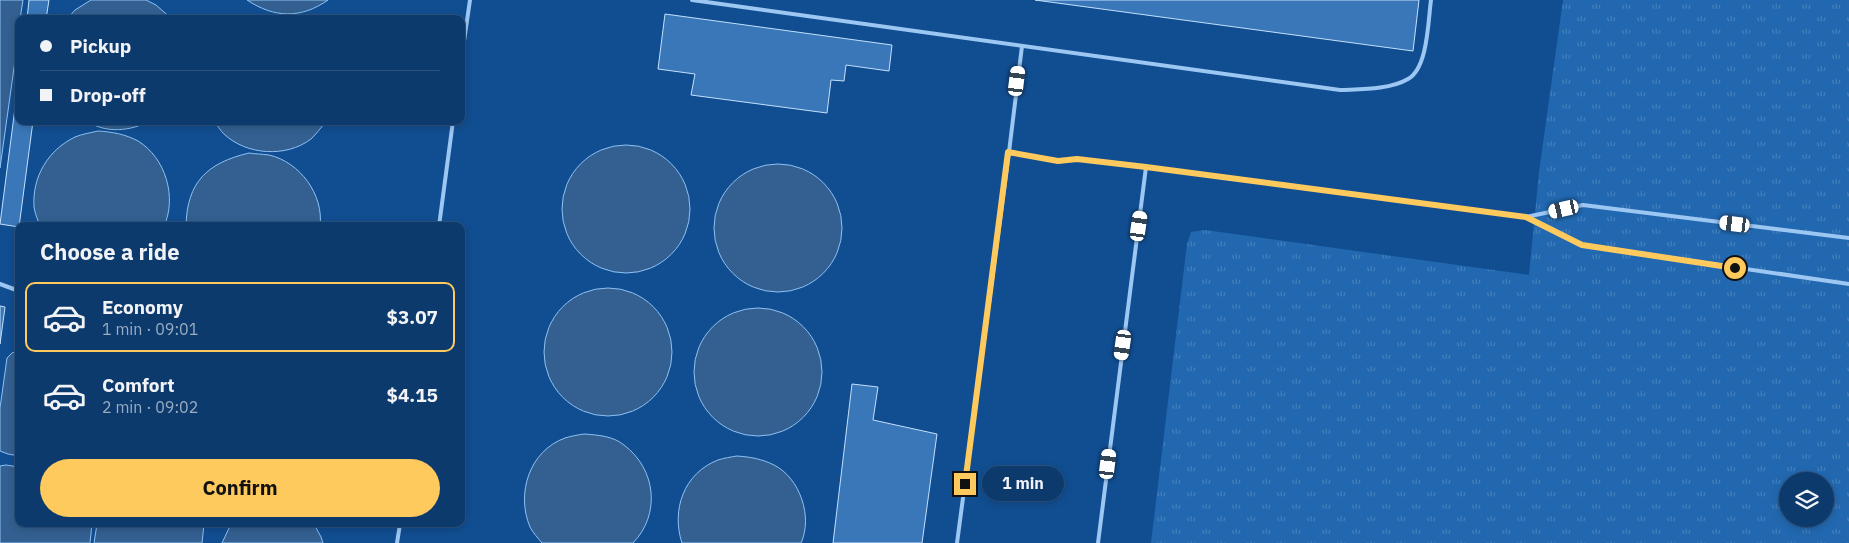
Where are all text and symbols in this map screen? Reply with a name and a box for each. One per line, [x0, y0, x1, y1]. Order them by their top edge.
text: Pickup [70, 34, 131, 58]
car [1007, 65, 1026, 97]
text: Drop-off [70, 83, 146, 107]
car [1547, 198, 1580, 220]
car [1129, 210, 1148, 242]
car [1719, 215, 1750, 233]
text: Choose a ride [40, 237, 180, 266]
route start [1724, 257, 1746, 279]
icon: car [42, 295, 87, 340]
text: Economy [102, 295, 183, 319]
text: $3.07 [386, 305, 438, 329]
text: 1 min · 09:01 [102, 319, 198, 339]
car [1113, 329, 1132, 361]
icon: car [42, 373, 87, 418]
text: Comfort [102, 373, 175, 397]
text: $4.15 [386, 383, 438, 407]
text: 2 min · 09:02 [102, 397, 198, 417]
car [1098, 448, 1117, 480]
button: Confirm [40, 459, 440, 517]
callout: 1 min [982, 466, 1065, 502]
map controls [1779, 472, 1834, 527]
button: layers [1779, 472, 1834, 527]
route end [954, 473, 976, 495]
text: 1 min [1002, 473, 1044, 493]

